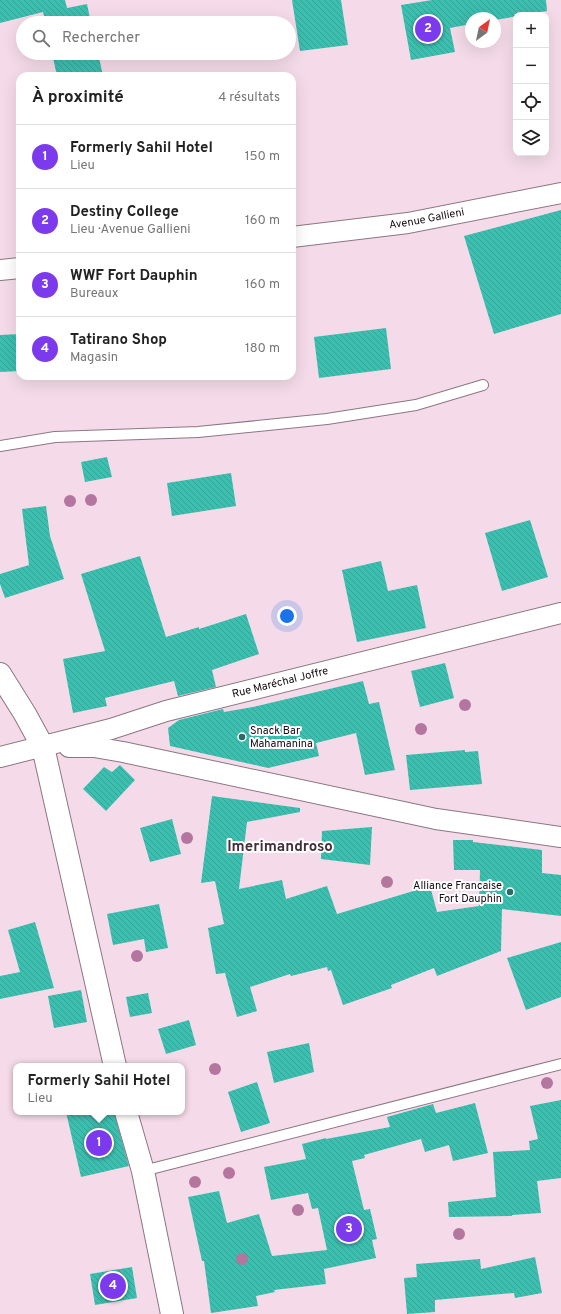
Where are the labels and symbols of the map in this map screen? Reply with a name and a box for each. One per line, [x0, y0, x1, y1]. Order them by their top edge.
north arrow [465, 12, 501, 48]
pin: 2 [415, 14, 441, 44]
street label: Avenue Gallieni [388, 205, 466, 232]
your location [277, 606, 297, 626]
street label: Rue Maréchal Joffre [231, 664, 330, 701]
place label: Snack Bar Mahamanina [250, 724, 313, 751]
marker: Snack Bar Mahamanina [237, 732, 247, 742]
district label: Imerimandroso [227, 838, 333, 857]
place label: Alliance Francaise Fort Dauphin [413, 879, 502, 906]
marker: Alliance Francaise Fort Dauphin [505, 887, 515, 897]
pin: 1 [86, 1128, 112, 1158]
pin: 3 [336, 1214, 362, 1244]
pin: 4 [100, 1271, 126, 1301]

